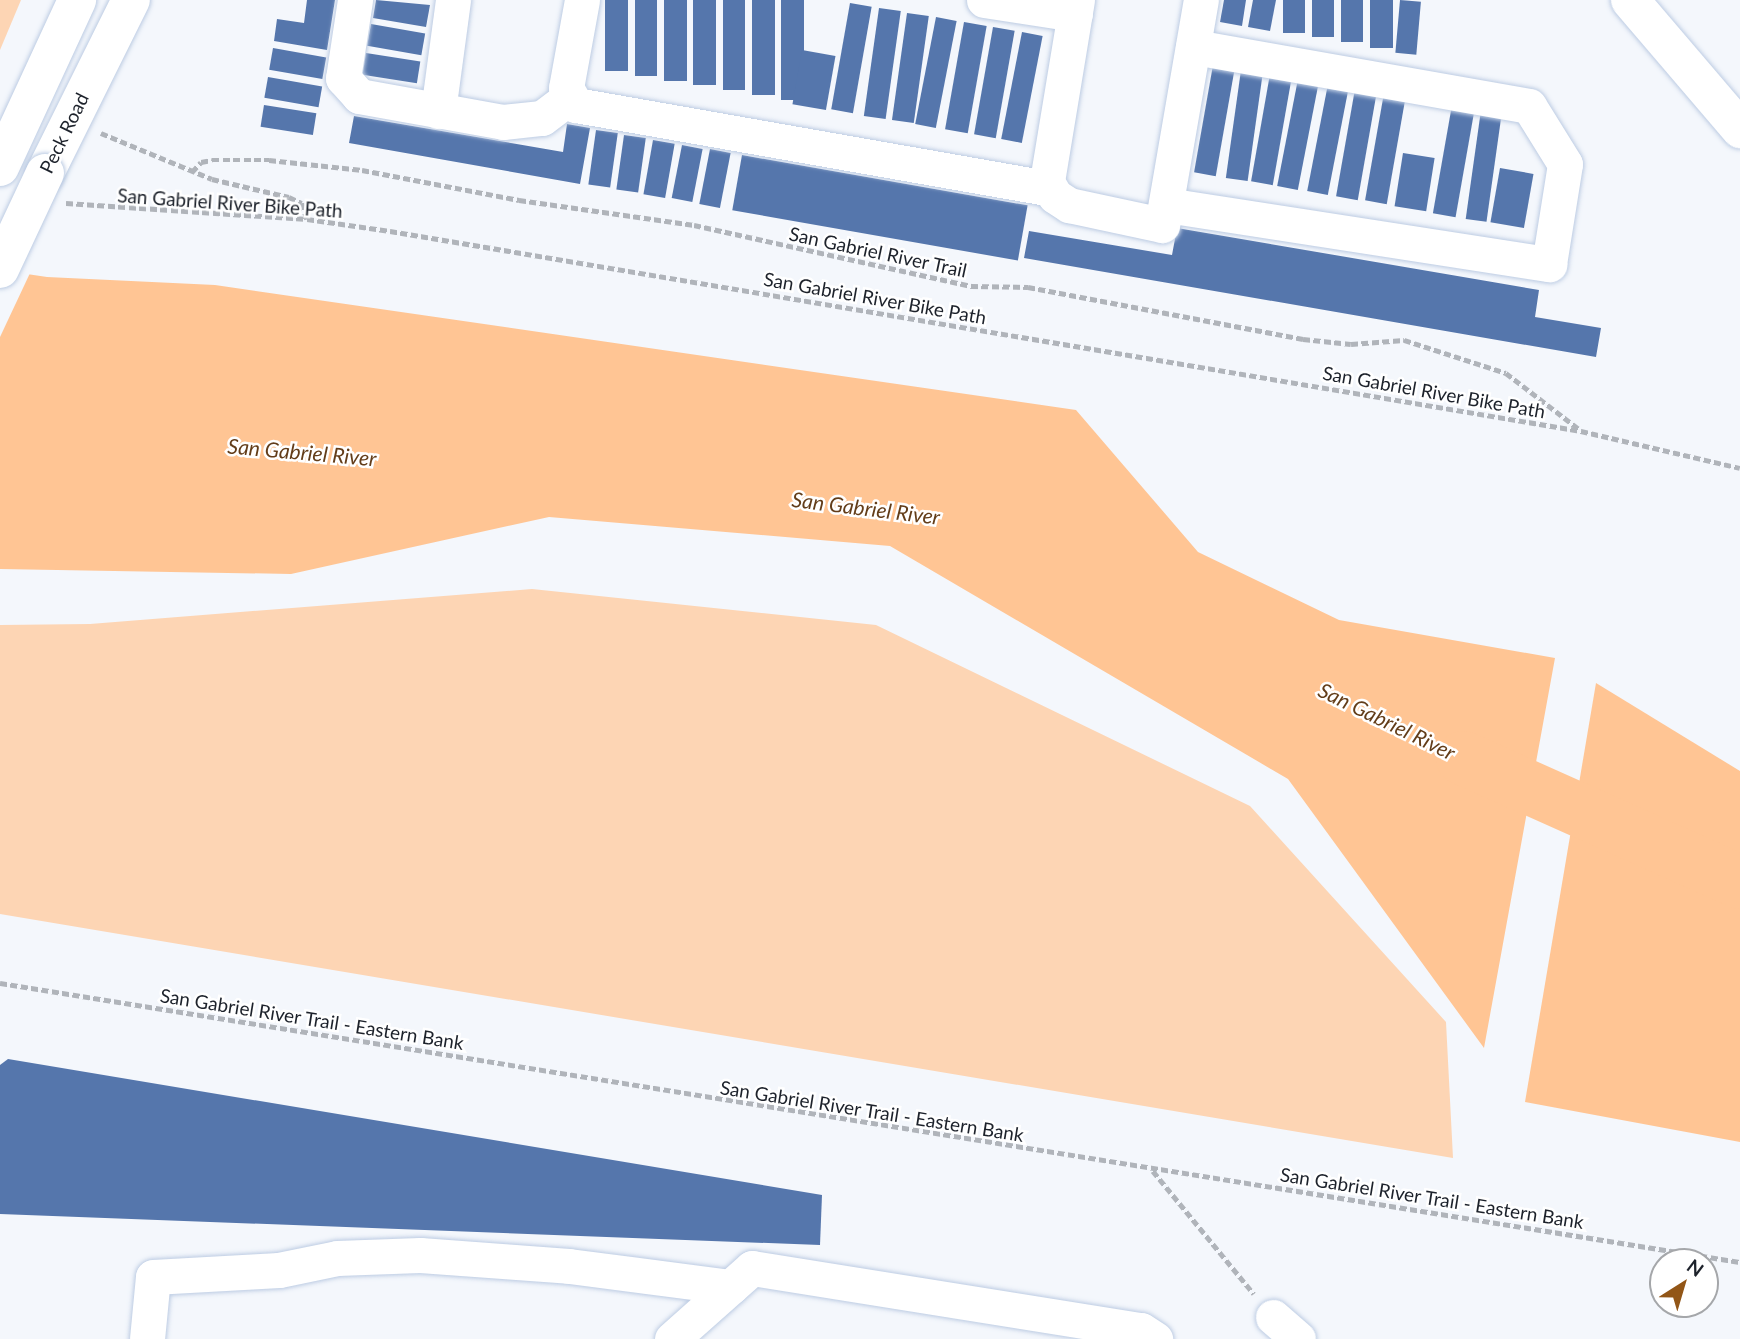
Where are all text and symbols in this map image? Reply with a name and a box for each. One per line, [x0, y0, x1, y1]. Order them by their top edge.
street label: Peck Road [35, 89, 93, 177]
street label: San Gabriel River Bike Path [116, 184, 344, 222]
street label: San Gabriel River Trail [787, 222, 969, 282]
street label: San Gabriel River Bike Path [762, 267, 988, 329]
street label: San Gabriel River Bike Path [1321, 361, 1547, 423]
water label: San Gabriel River [227, 433, 377, 471]
water label: San Gabriel River [790, 486, 942, 530]
water label: San Gabriel River [1314, 677, 1460, 765]
street label: San Gabriel River Trail - Eastern Bank [158, 984, 466, 1054]
street label: San Gabriel River Trail - Eastern Bank [718, 1076, 1026, 1146]
street label: San Gabriel River Trail - Eastern Bank [1278, 1163, 1586, 1233]
north arrow [1649, 1248, 1719, 1318]
text: N [1683, 1254, 1708, 1281]

